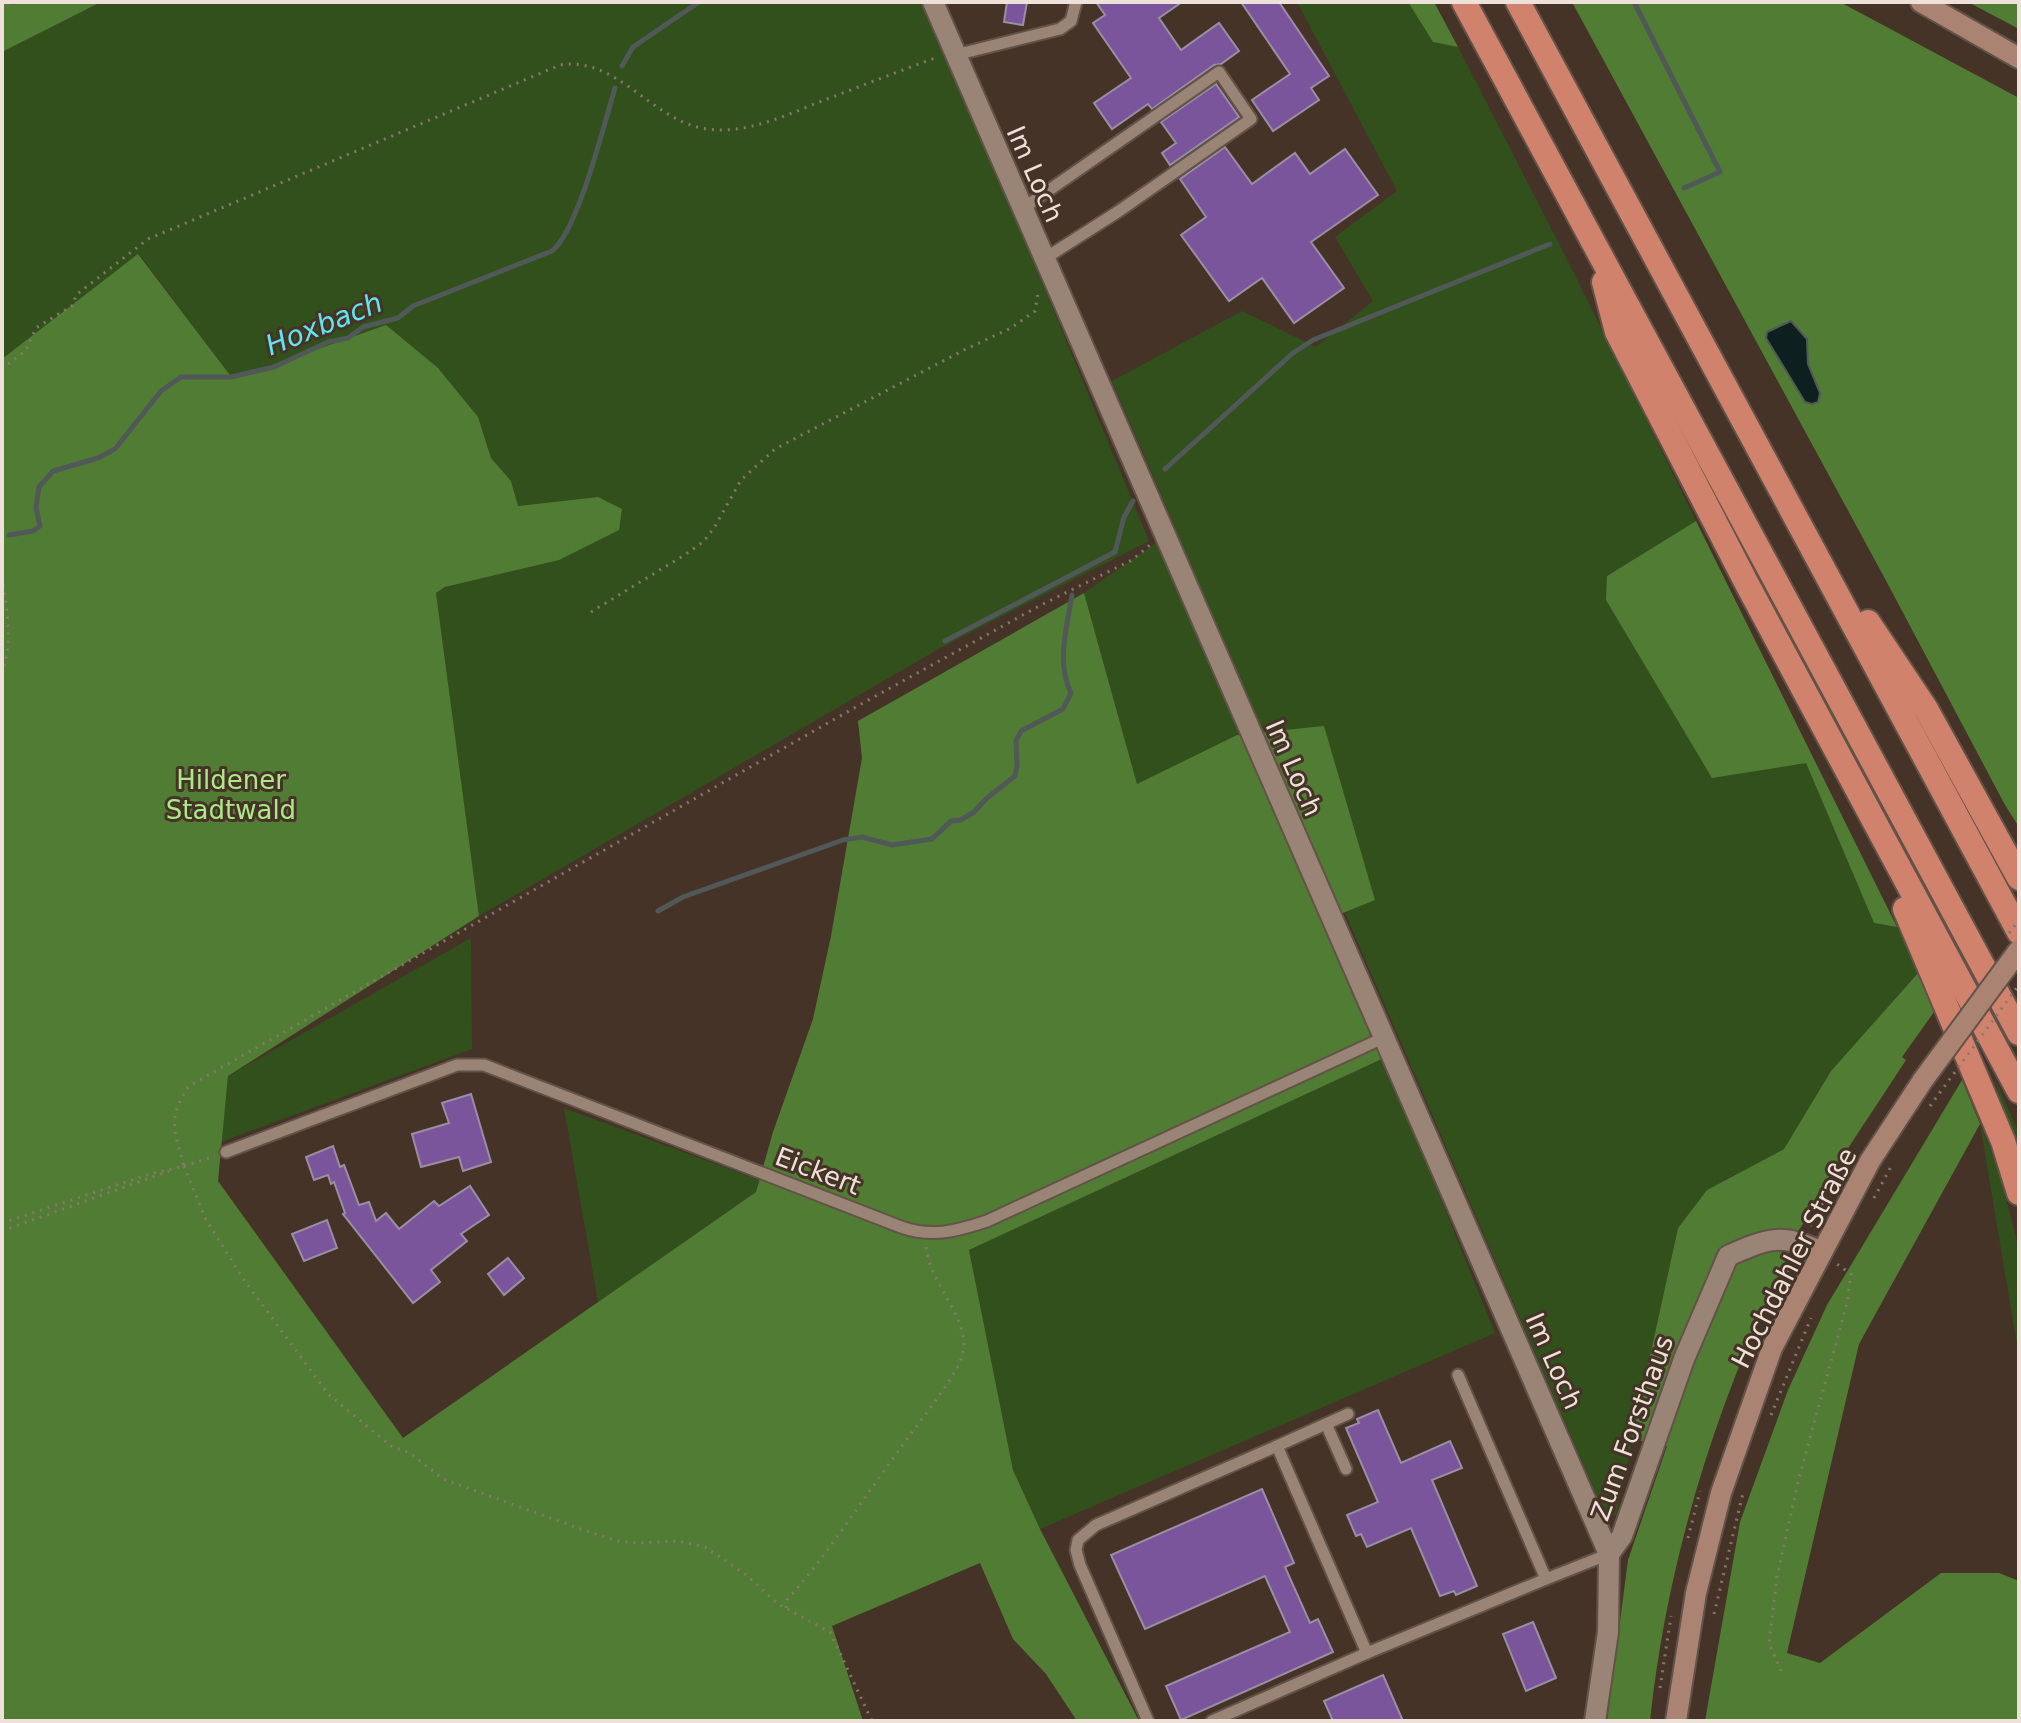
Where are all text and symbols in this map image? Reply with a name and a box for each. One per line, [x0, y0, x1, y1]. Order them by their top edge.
street label: Im Loch [1001, 121, 1069, 227]
water label: Hoxbach [261, 286, 387, 362]
street label: Im Loch [1260, 715, 1328, 821]
park label: Hildener Stadtwald [166, 765, 296, 825]
street label: Eickert [771, 1141, 865, 1201]
street label: Hochdahler Straße [1725, 1143, 1863, 1373]
street label: Im Loch [1520, 1308, 1588, 1414]
street label: Zum Forsthaus [1585, 1331, 1679, 1525]

